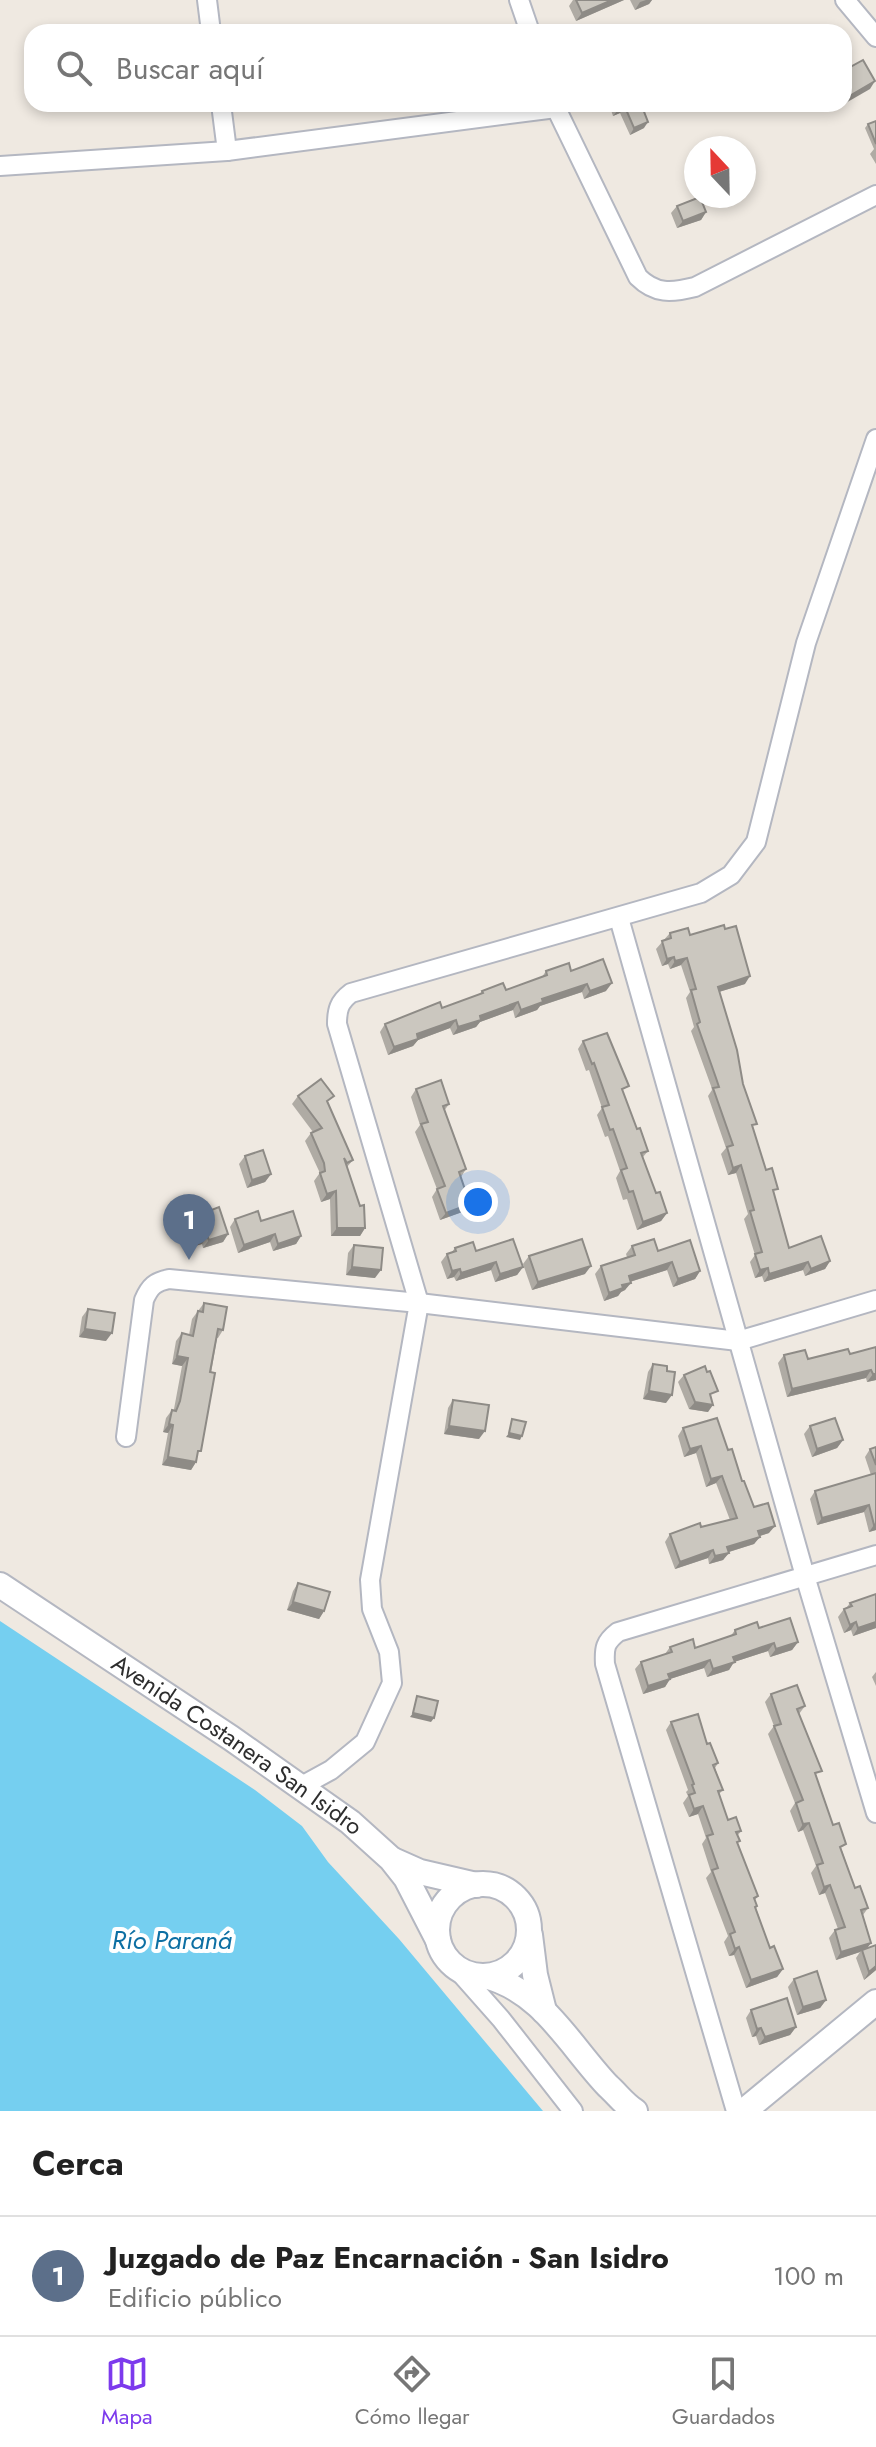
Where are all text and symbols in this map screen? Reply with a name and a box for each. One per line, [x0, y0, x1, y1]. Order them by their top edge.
search box [24, 24, 852, 112]
icon: search [52, 46, 96, 90]
text: Buscar aquí [116, 47, 264, 90]
north arrow [684, 136, 756, 208]
your location [458, 1182, 498, 1222]
pin: 1 [163, 1194, 215, 1260]
street label: Avenida Costanera San Isidro [105, 1646, 371, 1843]
water label: Río Paraná [112, 1921, 233, 1959]
text: Cerca [32, 2139, 124, 2188]
text: Juzgado de Paz Encarnación - San Isidro [108, 2236, 669, 2279]
text: 1 [51, 2257, 65, 2295]
text: 100 m [773, 2257, 844, 2295]
text: Edificio público [108, 2279, 282, 2317]
tab: Mapa [101, 2352, 153, 2432]
tab: Cómo llegar [355, 2352, 470, 2432]
tab: Guardados [672, 2352, 775, 2432]

